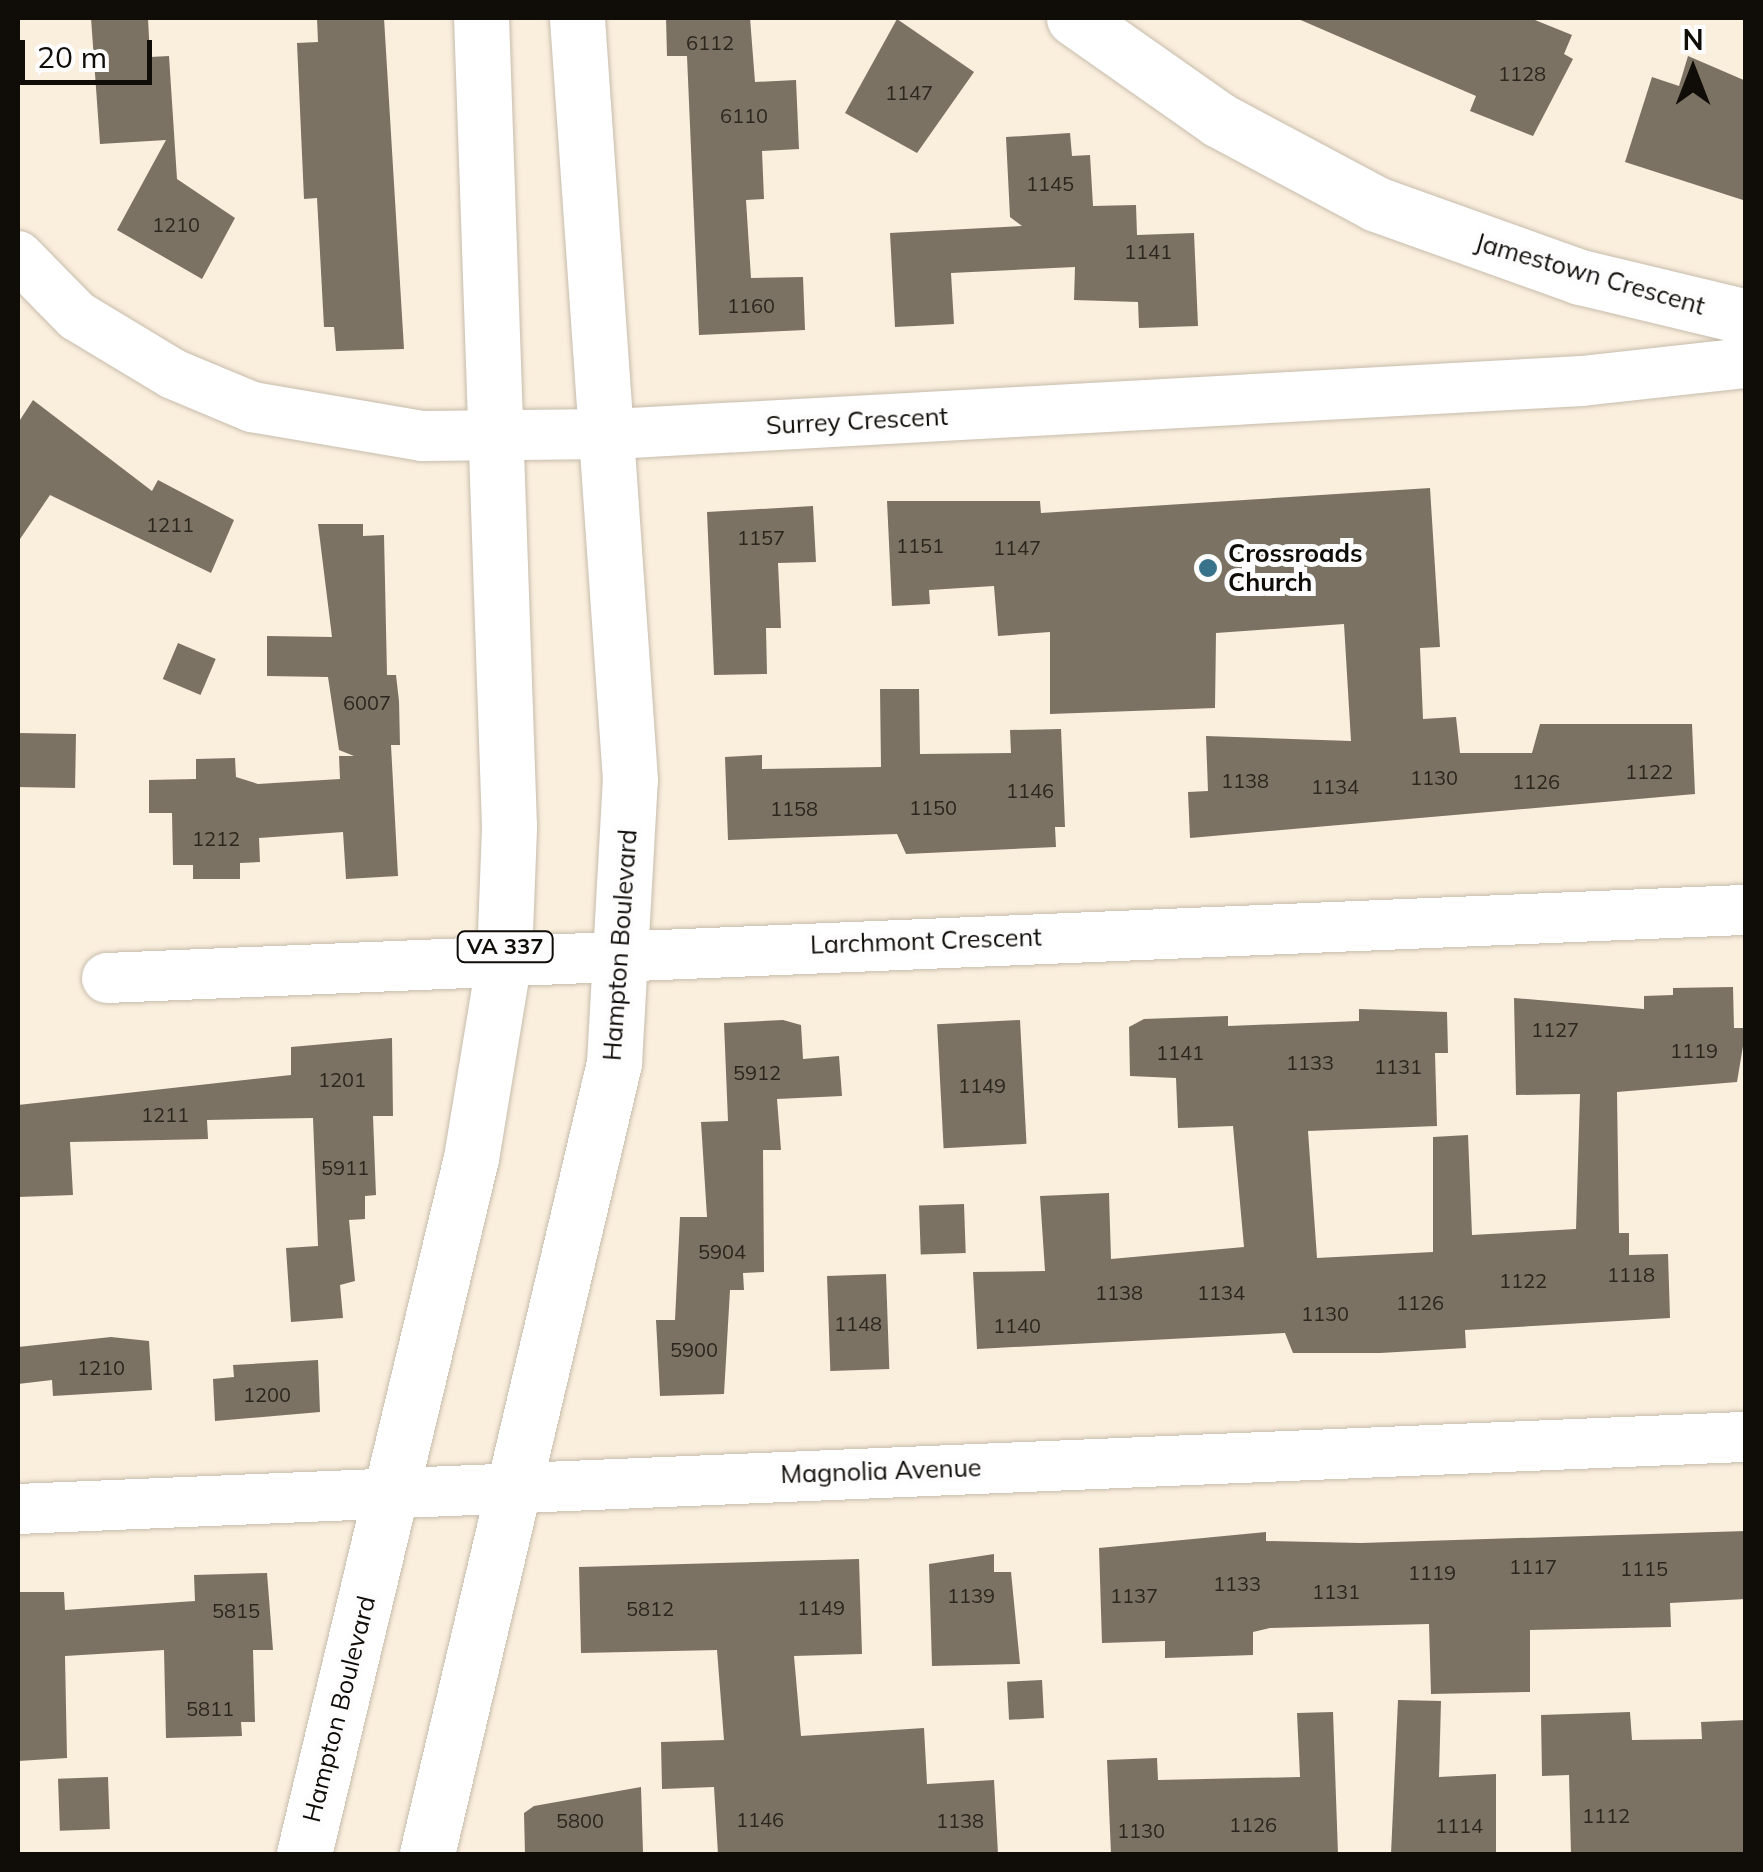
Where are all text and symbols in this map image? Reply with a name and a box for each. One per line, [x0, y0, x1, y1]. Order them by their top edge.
scale bar [25, 20, 158, 82]
north arrow [1643, 20, 1743, 120]
text: N [1682, 22, 1704, 57]
house number: 6112 [686, 30, 734, 54]
text: 20 m [37, 38, 107, 76]
house number: 1128 [1498, 61, 1546, 85]
house number: 1147 [885, 80, 933, 104]
house number: 6110 [720, 103, 768, 127]
house number: 1145 [1026, 171, 1074, 195]
house number: 1210 [152, 212, 200, 236]
street label: Jamestown Crescent [1472, 227, 1708, 321]
house number: 1141 [1124, 239, 1172, 263]
house number: 1160 [727, 293, 775, 317]
street label: Surrey Crescent [765, 401, 949, 441]
house number: 1211 [146, 512, 194, 536]
house number: 1157 [737, 525, 785, 549]
house number: 1151 [896, 533, 944, 557]
house number: 1147 [993, 535, 1041, 559]
place label: Crossroads Church [1228, 539, 1363, 598]
marker: Crossroads Church [1197, 557, 1219, 579]
house number: 6007 [343, 690, 391, 714]
house number: 1122 [1625, 759, 1673, 783]
house number: 1130 [1410, 765, 1458, 789]
house number: 1138 [1221, 768, 1269, 792]
house number: 1126 [1512, 769, 1560, 793]
house number: 1134 [1311, 774, 1359, 798]
house number: 1146 [1006, 778, 1054, 802]
house number: 1150 [909, 795, 957, 819]
house number: 1158 [770, 796, 818, 820]
house number: 1212 [192, 826, 240, 850]
street label: Hampton Boulevard [597, 828, 643, 1062]
street label: Larchmont Crescent [810, 922, 1042, 960]
road number: VA 337 [455, 930, 555, 964]
house number: 1127 [1531, 1017, 1579, 1041]
house number: 1119 [1670, 1038, 1718, 1062]
house number: 1141 [1156, 1040, 1204, 1064]
house number: 1133 [1286, 1050, 1334, 1074]
house number: 1131 [1374, 1054, 1422, 1078]
house number: 5912 [733, 1060, 781, 1084]
house number: 1201 [318, 1067, 366, 1091]
house number: 1149 [958, 1073, 1006, 1097]
house number: 1211 [141, 1102, 189, 1126]
house number: 5911 [321, 1155, 369, 1179]
house number: 5904 [698, 1239, 746, 1263]
house number: 1118 [1607, 1262, 1655, 1286]
house number: 1122 [1499, 1268, 1547, 1292]
house number: 1138 [1095, 1280, 1143, 1304]
house number: 1134 [1197, 1280, 1245, 1304]
house number: 1126 [1396, 1290, 1444, 1314]
house number: 1130 [1301, 1301, 1349, 1325]
house number: 1148 [834, 1311, 882, 1335]
house number: 1140 [993, 1313, 1041, 1337]
house number: 5900 [670, 1337, 718, 1361]
house number: 1210 [77, 1355, 125, 1379]
house number: 1200 [243, 1382, 291, 1406]
street label: Magnolia Avenue [780, 1453, 982, 1489]
house number: 1117 [1509, 1554, 1557, 1578]
house number: 1115 [1620, 1556, 1668, 1580]
house number: 1119 [1408, 1560, 1456, 1584]
house number: 1133 [1213, 1571, 1261, 1595]
house number: 1131 [1312, 1579, 1360, 1603]
house number: 1139 [947, 1583, 995, 1607]
house number: 1137 [1110, 1583, 1158, 1607]
street label: Hampton Boulevard [296, 1593, 382, 1825]
house number: 1149 [797, 1595, 845, 1619]
house number: 5812 [626, 1596, 674, 1620]
house number: 5815 [212, 1598, 260, 1622]
house number: 5811 [186, 1696, 234, 1720]
house number: 1112 [1582, 1803, 1630, 1827]
house number: 1146 [736, 1807, 784, 1831]
house number: 5800 [556, 1808, 604, 1832]
house number: 1138 [936, 1808, 984, 1832]
house number: 1126 [1229, 1812, 1277, 1836]
house number: 1114 [1435, 1813, 1483, 1837]
house number: 1130 [1117, 1818, 1165, 1842]

